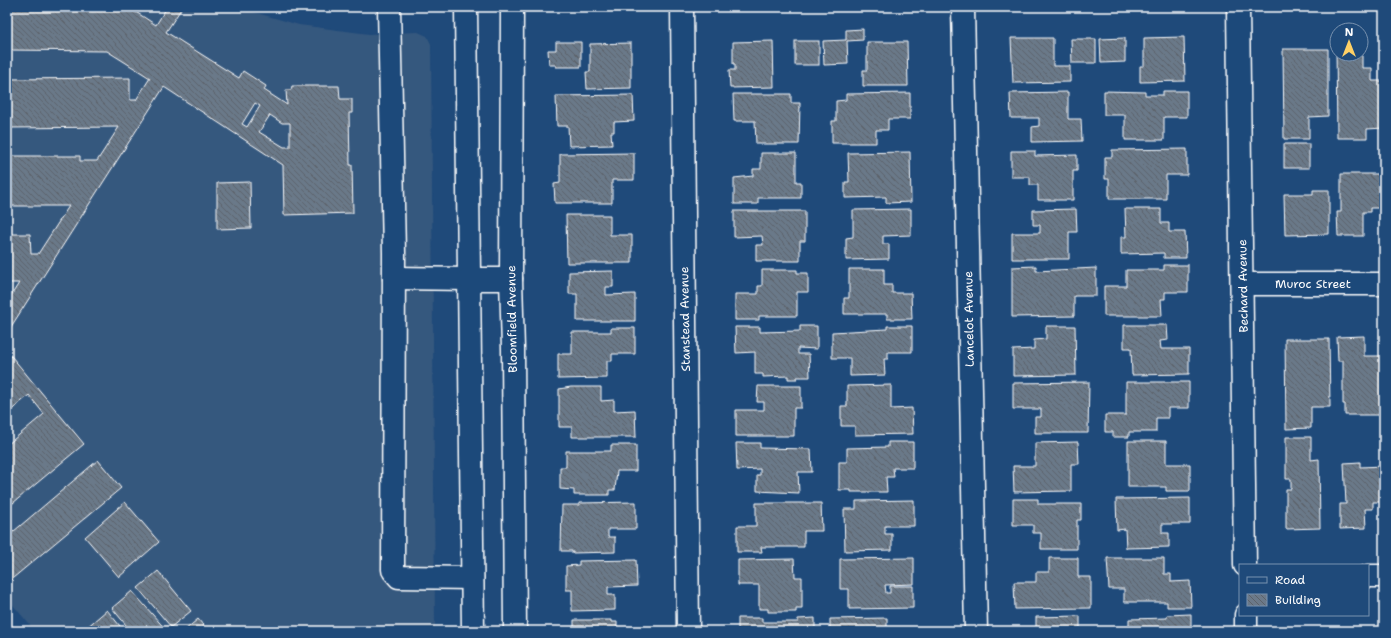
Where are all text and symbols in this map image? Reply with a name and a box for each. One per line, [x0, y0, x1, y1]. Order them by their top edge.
north arrow [1329, 22, 1369, 62]
text: N [1345, 25, 1354, 40]
street label: Bechard Avenue [1234, 239, 1252, 333]
street label: Bloomfield Avenue [503, 265, 521, 373]
street label: Stanstead Avenue [676, 266, 694, 372]
street label: Lancelot Avenue [960, 271, 978, 367]
street label: Muroc Street [1275, 276, 1351, 292]
legend [1239, 564, 1369, 616]
text: Road [1275, 572, 1306, 588]
text: Building [1275, 592, 1321, 608]

